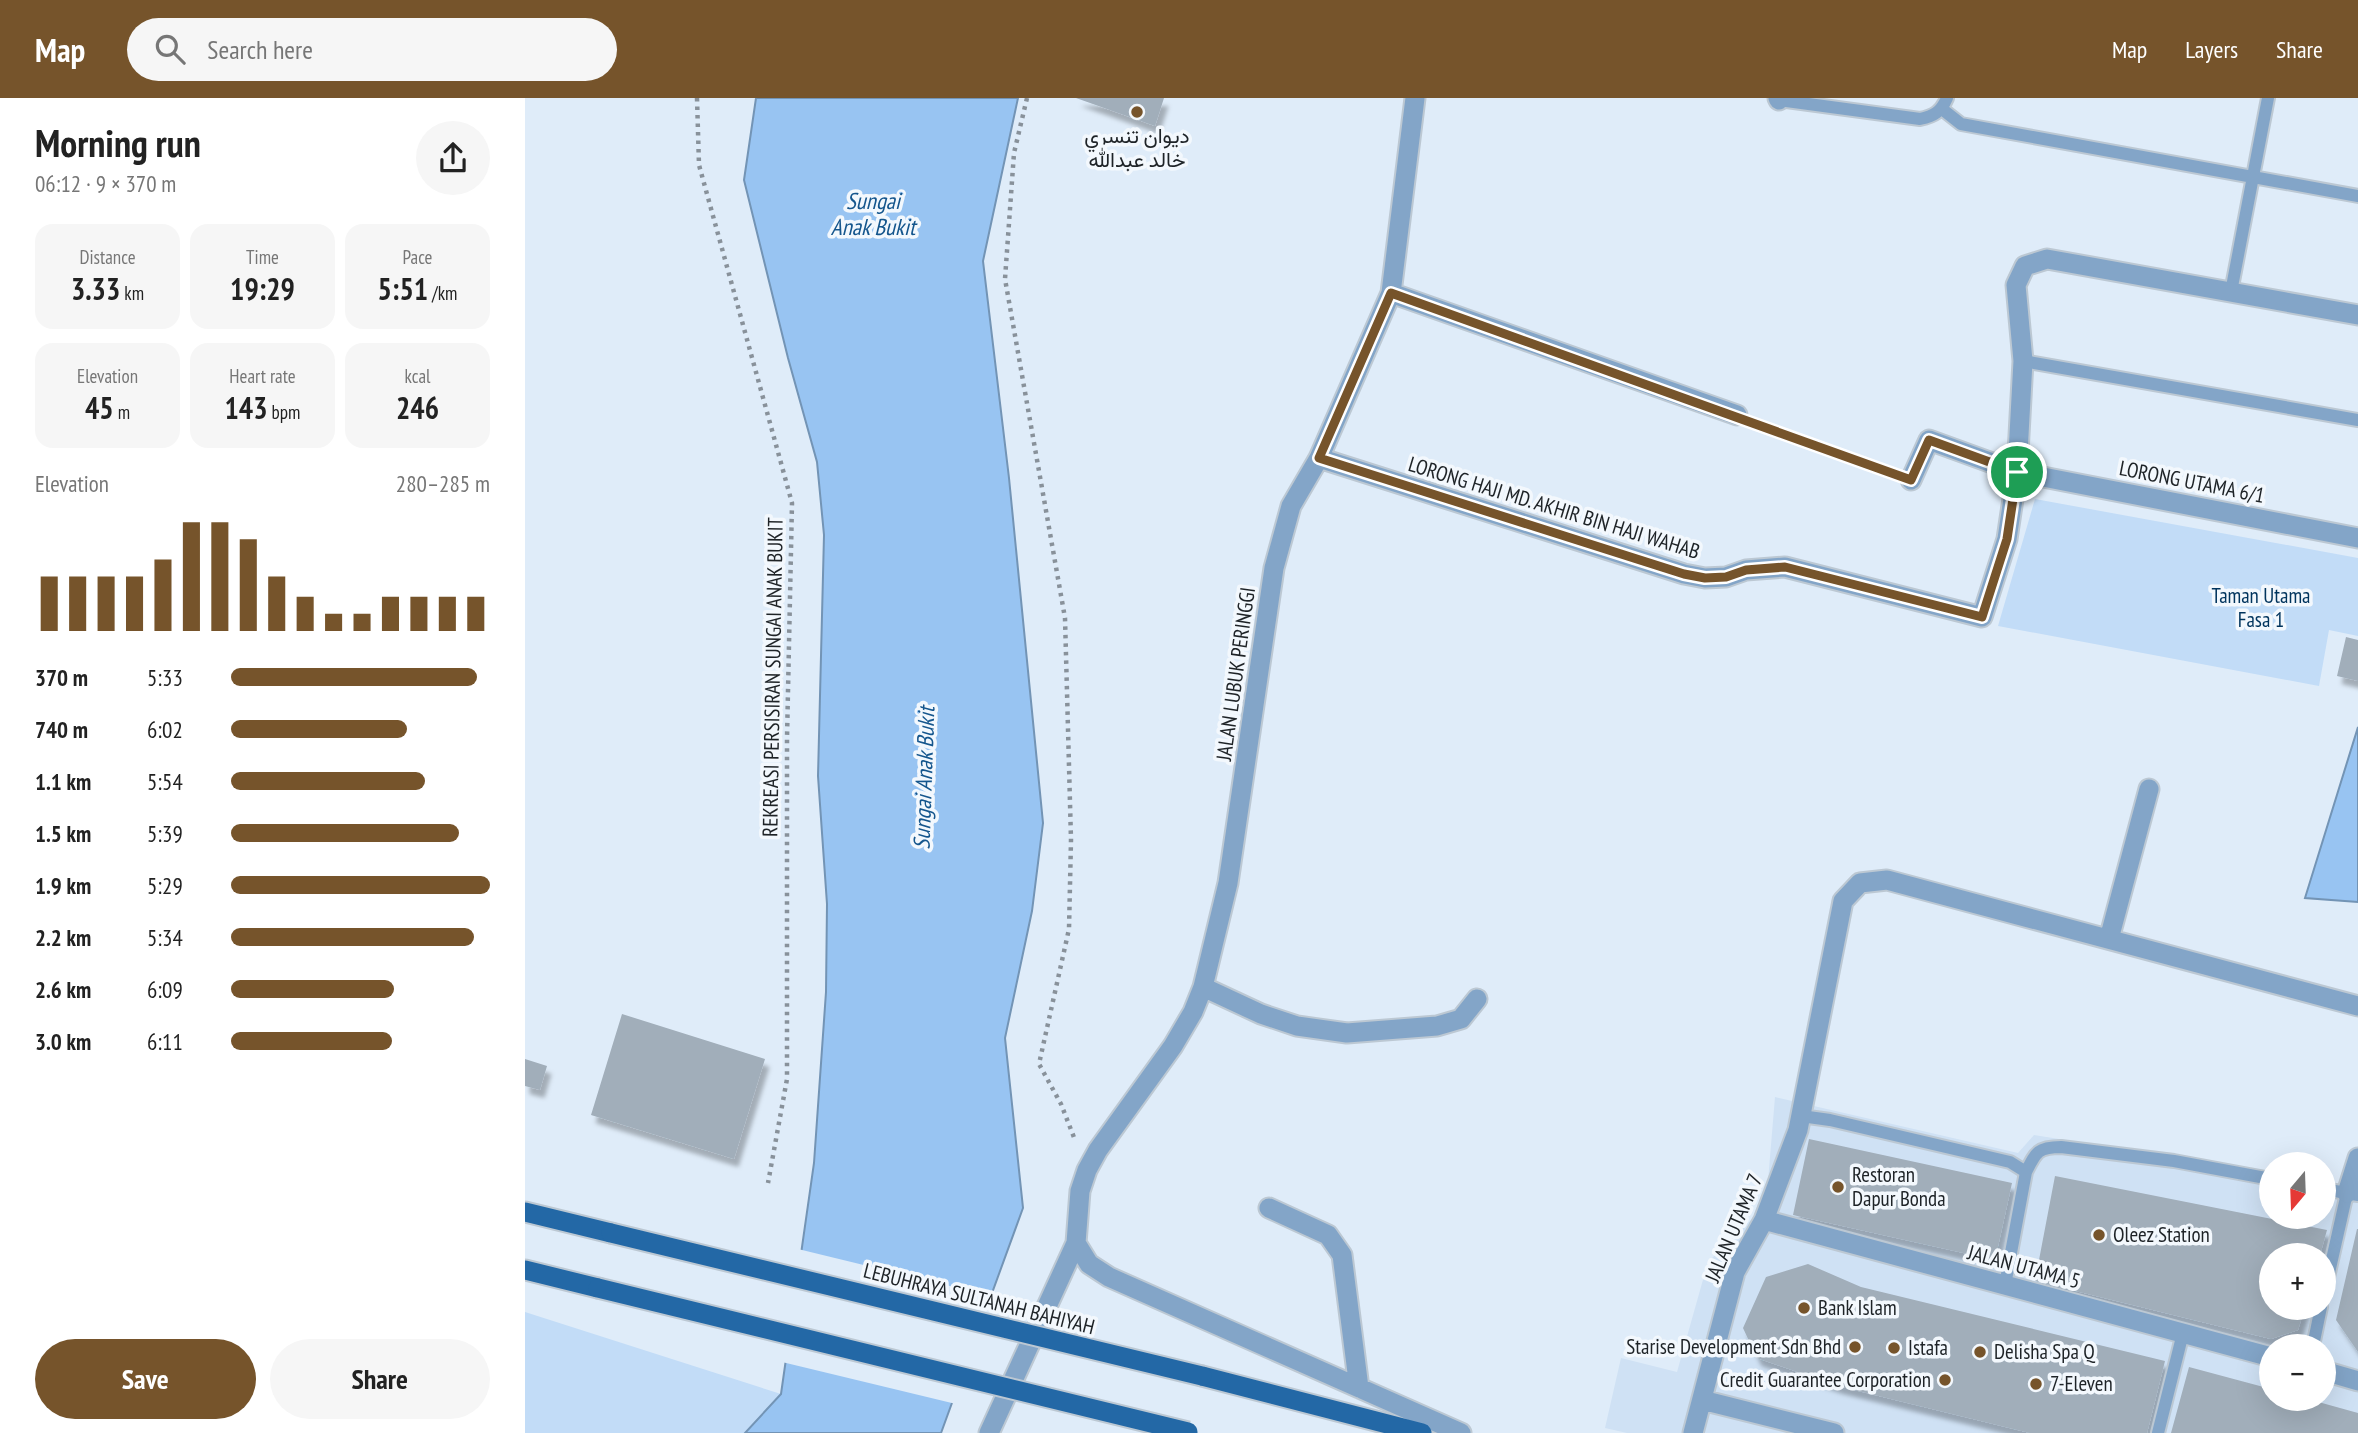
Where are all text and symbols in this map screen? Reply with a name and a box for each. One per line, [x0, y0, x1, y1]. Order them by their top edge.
search box [127, 18, 617, 81]
text: Map [35, 28, 85, 71]
icon: search [151, 30, 189, 68]
text: Search here [207, 33, 313, 66]
text: Map [2112, 34, 2147, 65]
text: Layers [2185, 34, 2238, 65]
text: Share [2276, 34, 2323, 65]
marker: دیوان تنسري خالد عبدالله [1129, 104, 1145, 120]
text: Morning run [35, 118, 201, 167]
button: share [416, 121, 490, 195]
place label: دیوان تنسري خالد عبدالله [1084, 122, 1190, 173]
text: 06:12 · 9 × 370 m [35, 169, 176, 198]
water label: Sungai Anak Bukit [831, 186, 918, 241]
text: Distance [80, 245, 135, 269]
text: Time [246, 245, 279, 269]
text: Pace [403, 245, 432, 269]
text: 3.33 [71, 269, 120, 308]
text: 19:29 [230, 269, 295, 308]
text: 5:51 [378, 269, 428, 308]
text: km [120, 281, 144, 305]
text: /km [428, 281, 457, 305]
text: Elevation [77, 364, 138, 388]
text: Heart rate [229, 364, 296, 388]
text: kcal [405, 364, 430, 388]
text: 45 [85, 388, 114, 427]
text: 143 [225, 388, 268, 427]
text: 246 [396, 388, 439, 427]
text: m [114, 400, 130, 424]
text: bpm [268, 400, 300, 424]
pin [1987, 442, 2047, 502]
street label: LORONG HAJI MD. AKHIR BIN HAJI WAHAB [1405, 450, 1703, 565]
icon: arrive [1998, 453, 2036, 491]
street label: LORONG UTAMA 6/1 [2117, 454, 2267, 509]
text: Elevation [35, 469, 109, 498]
text: 280–285 m [396, 469, 490, 498]
street label: REKREASI PERSISIRAN SUNGAI ANAK BUKIT [756, 516, 789, 837]
park label: Taman Utama Fasa 1 [2212, 582, 2310, 633]
street label: JALAN LUBUK PERINGGI [1210, 586, 1261, 763]
text: 370 m [35, 663, 88, 692]
text: 5:33 [147, 663, 183, 692]
water label: Sungai Anak Bukit [907, 703, 941, 850]
text: 740 m [35, 715, 88, 744]
text: 6:02 [147, 715, 183, 744]
text: 1.1 km [35, 767, 91, 796]
text: 5:54 [147, 767, 183, 796]
text: 1.5 km [35, 819, 91, 848]
text: 5:39 [147, 819, 183, 848]
text: 1.9 km [35, 871, 91, 900]
text: 5:29 [147, 871, 183, 900]
text: 2.2 km [35, 923, 91, 952]
text: 5:34 [147, 923, 183, 952]
text: 2.6 km [35, 975, 91, 1004]
text: 6:09 [147, 975, 183, 1004]
text: 3.0 km [35, 1027, 91, 1056]
text: 6:11 [147, 1027, 183, 1056]
north arrow [2259, 1152, 2336, 1228]
map controls [2259, 1152, 2336, 1411]
place label: Restoran Dapur Bonda [1852, 1161, 1946, 1212]
street label: JALAN UTAMA 7 [1698, 1170, 1768, 1287]
marker: Restoran Dapur Bonda [1830, 1179, 1846, 1195]
place label: Oleez Station [2113, 1221, 2210, 1248]
marker: Oleez Station [2091, 1227, 2107, 1243]
street label: JALAN UTAMA 5 [1964, 1238, 2083, 1294]
button: + [2259, 1243, 2336, 1320]
street label: LEBUHRAYA SULTANAH BAHIYAH [861, 1257, 1098, 1340]
place label: Bank Islam [1818, 1294, 1897, 1321]
marker: Bank Islam [1796, 1300, 1812, 1316]
place label: Starise Development Sdn Bhd [1626, 1333, 1841, 1360]
place label: Istafa [1908, 1334, 1948, 1361]
button: − [2259, 1334, 2336, 1411]
place label: Delisha Spa Q [1994, 1338, 2095, 1365]
button: Save [35, 1339, 256, 1419]
button: Share [270, 1339, 490, 1419]
marker: Starise Development Sdn Bhd [1847, 1339, 1863, 1355]
marker: Istafa [1886, 1340, 1902, 1356]
marker: Delisha Spa Q [1972, 1344, 1988, 1360]
place label: Credit Guarantee Corporation [1720, 1366, 1931, 1393]
place label: 7-Eleven [2050, 1370, 2113, 1397]
marker: Credit Guarantee Corporation [1937, 1372, 1953, 1388]
marker: 7-Eleven [2028, 1376, 2044, 1392]

